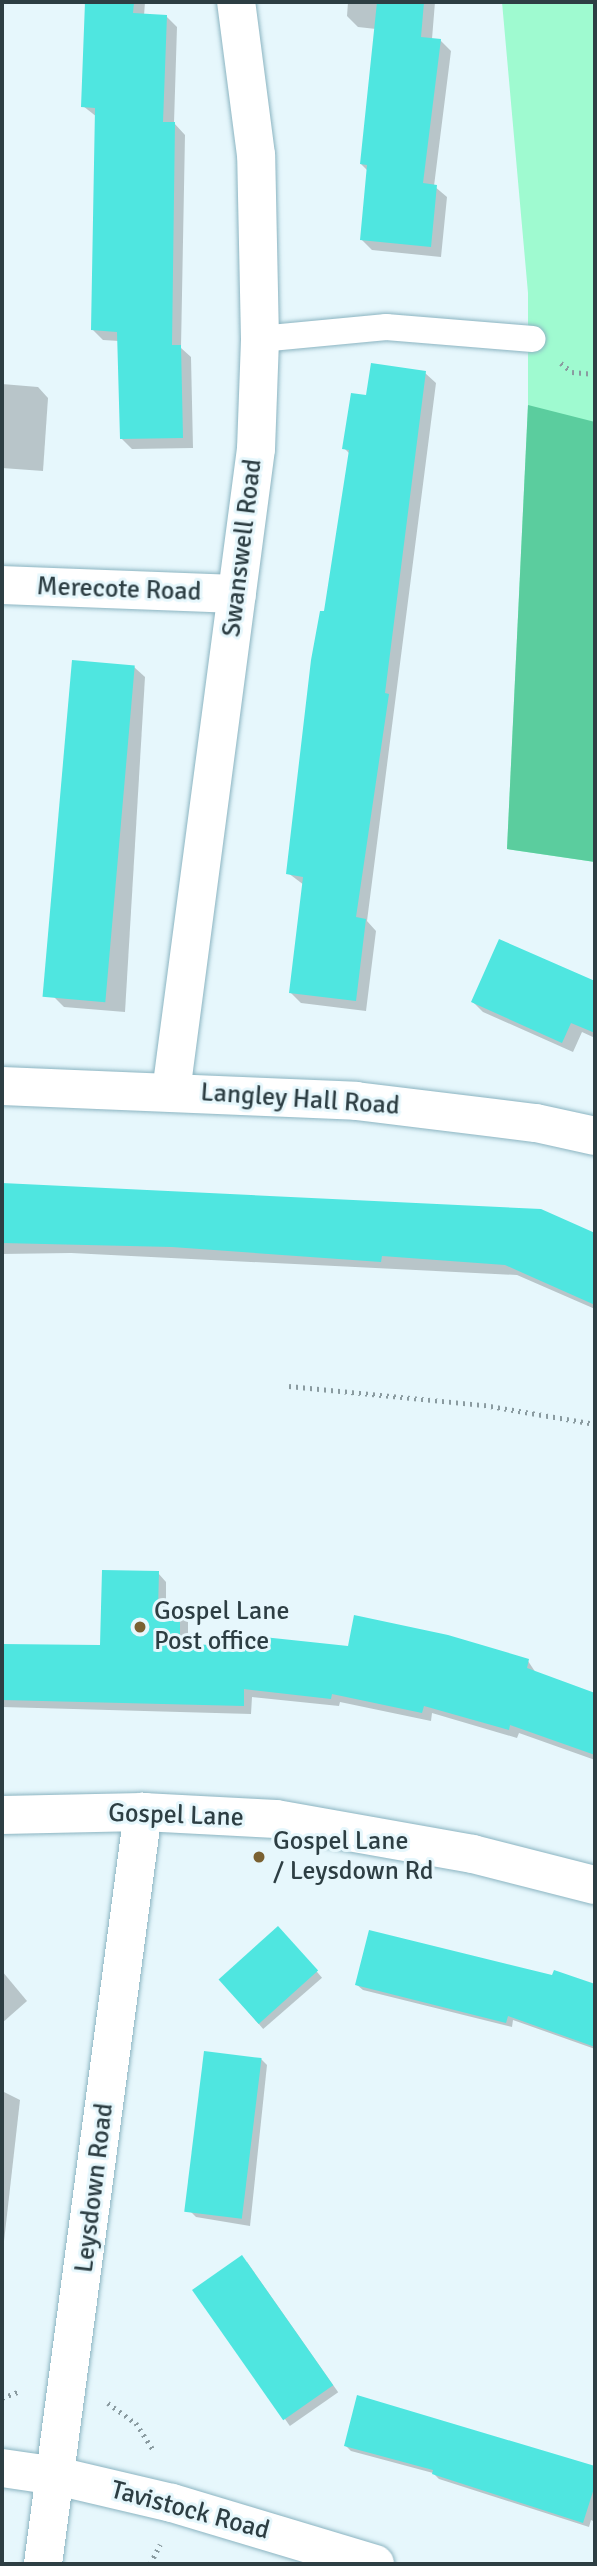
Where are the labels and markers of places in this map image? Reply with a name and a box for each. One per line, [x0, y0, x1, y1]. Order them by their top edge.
place label: Gospel Lane Post office [154, 1596, 289, 1658]
marker: Gospel Lane Post office [132, 1619, 148, 1635]
place label: Gospel Lane / Leysdown Rd [273, 1826, 434, 1888]
marker: Gospel Lane / Leysdown Rd [251, 1849, 267, 1865]

